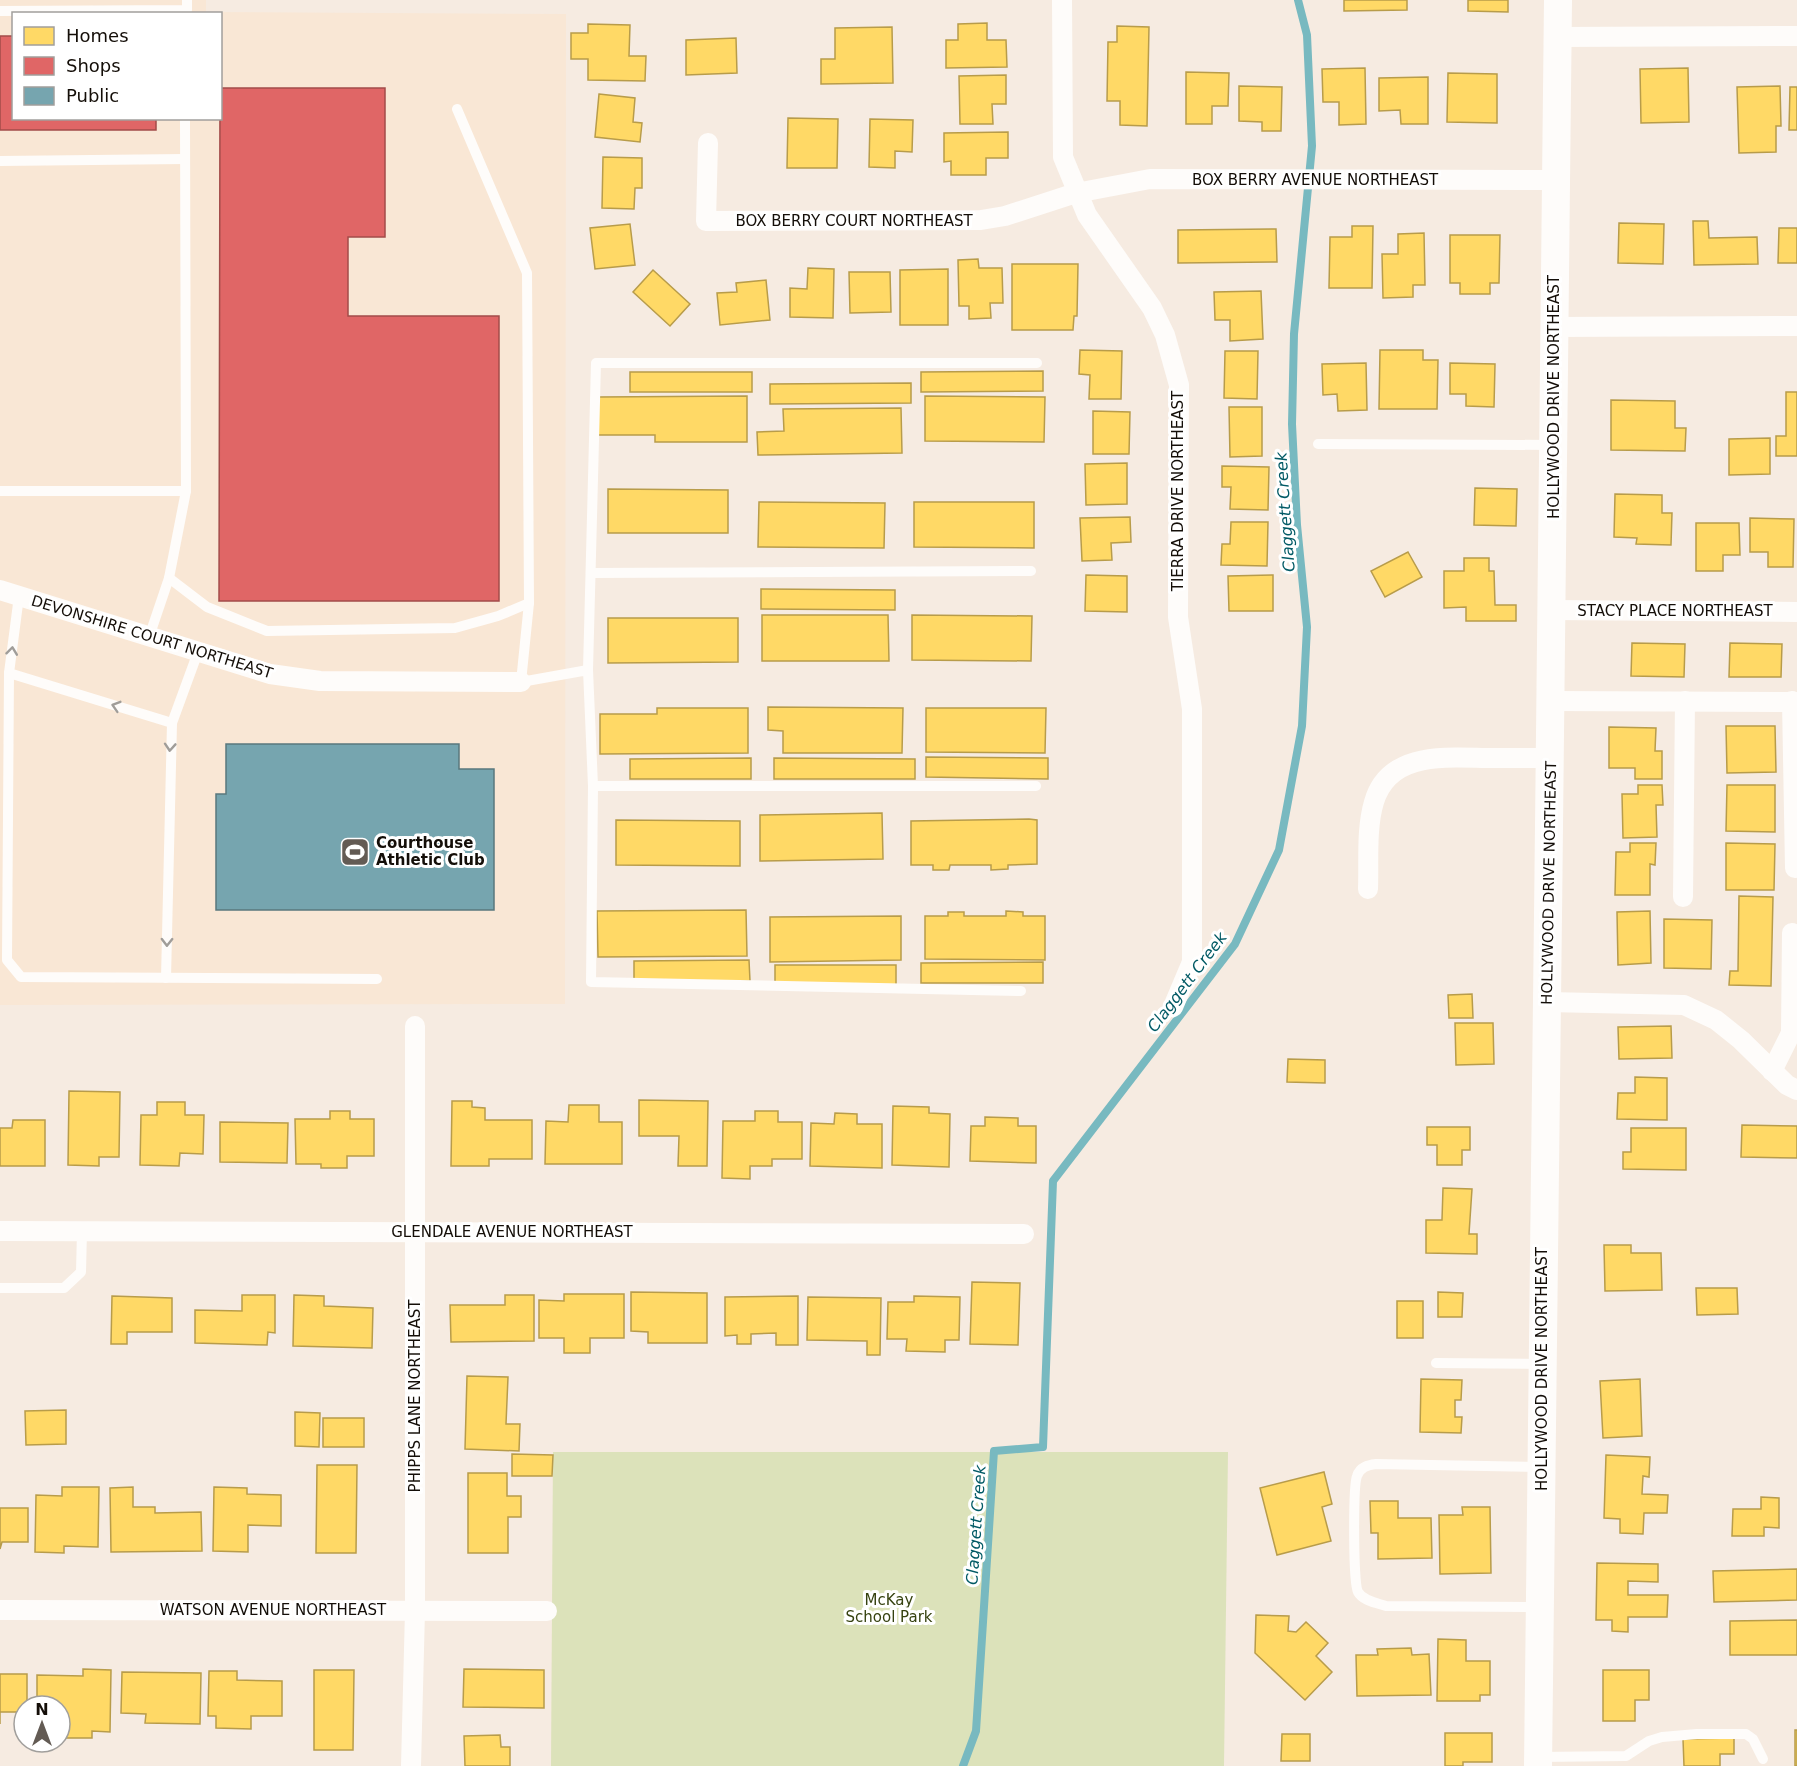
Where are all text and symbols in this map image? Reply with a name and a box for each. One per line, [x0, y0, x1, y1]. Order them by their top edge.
legend [12, 12, 222, 120]
text: Homes [66, 25, 129, 46]
text: Shops [66, 55, 121, 76]
text: Public [66, 85, 119, 106]
street label: BOX BERRY AVENUE NORTHEAST [1192, 171, 1439, 189]
street label: BOX BERRY COURT NORTHEAST [735, 212, 973, 230]
street label: HOLLYWOOD DRIVE NORTHEAST [1545, 274, 1563, 519]
street label: TIERRA DRIVE NORTHEAST [1169, 390, 1187, 592]
water label: Claggett Creek [1271, 451, 1299, 572]
street label: DEVONSHIRE COURT NORTHEAST [29, 592, 276, 683]
street label: STACY PLACE NORTHEAST [1577, 602, 1774, 620]
one-way arrow [5, 646, 18, 655]
one-way arrow [111, 701, 122, 713]
one-way arrow [164, 743, 177, 752]
street label: HOLLYWOOD DRIVE NORTHEAST [1538, 760, 1560, 1005]
place label: Courthouse Athletic Club [376, 834, 485, 869]
sports icon: Courthouse Athletic Club [339, 836, 371, 868]
water label: Claggett Creek [1143, 928, 1231, 1036]
one-way arrow [160, 938, 173, 947]
street label: GLENDALE AVENUE NORTHEAST [391, 1223, 634, 1241]
street label: HOLLYWOOD DRIVE NORTHEAST [1533, 1246, 1551, 1491]
street label: PHIPPS LANE NORTHEAST [406, 1299, 424, 1492]
water label: Claggett Creek [962, 1464, 990, 1585]
park label: McKay School Park [846, 1591, 933, 1626]
street label: WATSON AVENUE NORTHEAST [160, 1601, 387, 1619]
north arrow [12, 1694, 72, 1754]
text: N [35, 1700, 49, 1719]

